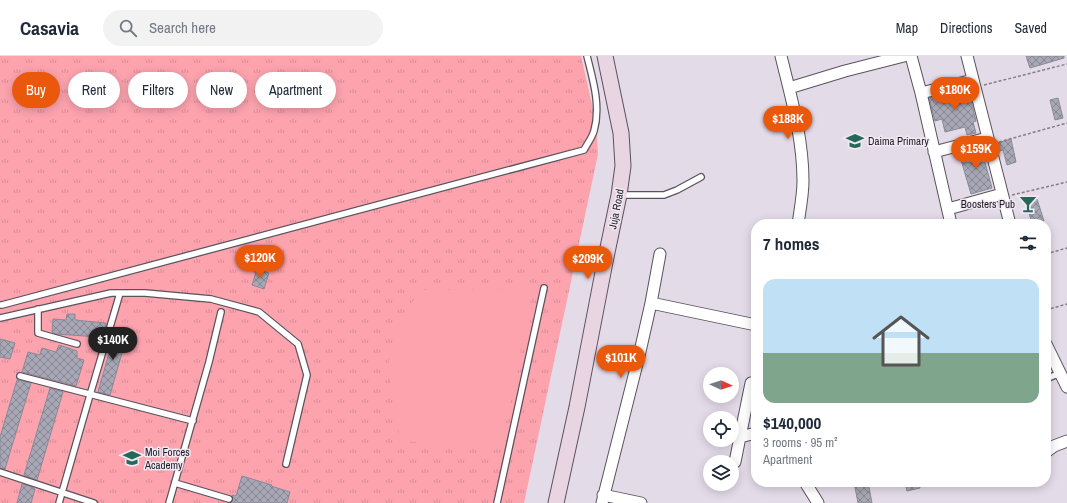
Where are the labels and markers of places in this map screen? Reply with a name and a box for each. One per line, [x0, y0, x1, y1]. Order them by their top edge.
pin: $180K [927, 77, 983, 111]
pin: $188K [760, 106, 816, 140]
school or university icon: Daima Primary [845, 131, 865, 151]
place label: Daima Primary [868, 134, 929, 148]
pin: $159K [948, 136, 1004, 170]
bar icon: Boosters Pub [1018, 194, 1038, 214]
place label: Boosters Pub [961, 197, 1015, 211]
pin: $120K [232, 245, 288, 279]
pin: $209K [560, 246, 616, 280]
pin: $140K [85, 327, 141, 361]
pin: $101K [593, 345, 649, 379]
place label: Moi Forces Academy [144, 445, 190, 472]
school or university icon: Moi Forces Academy [122, 448, 142, 468]

